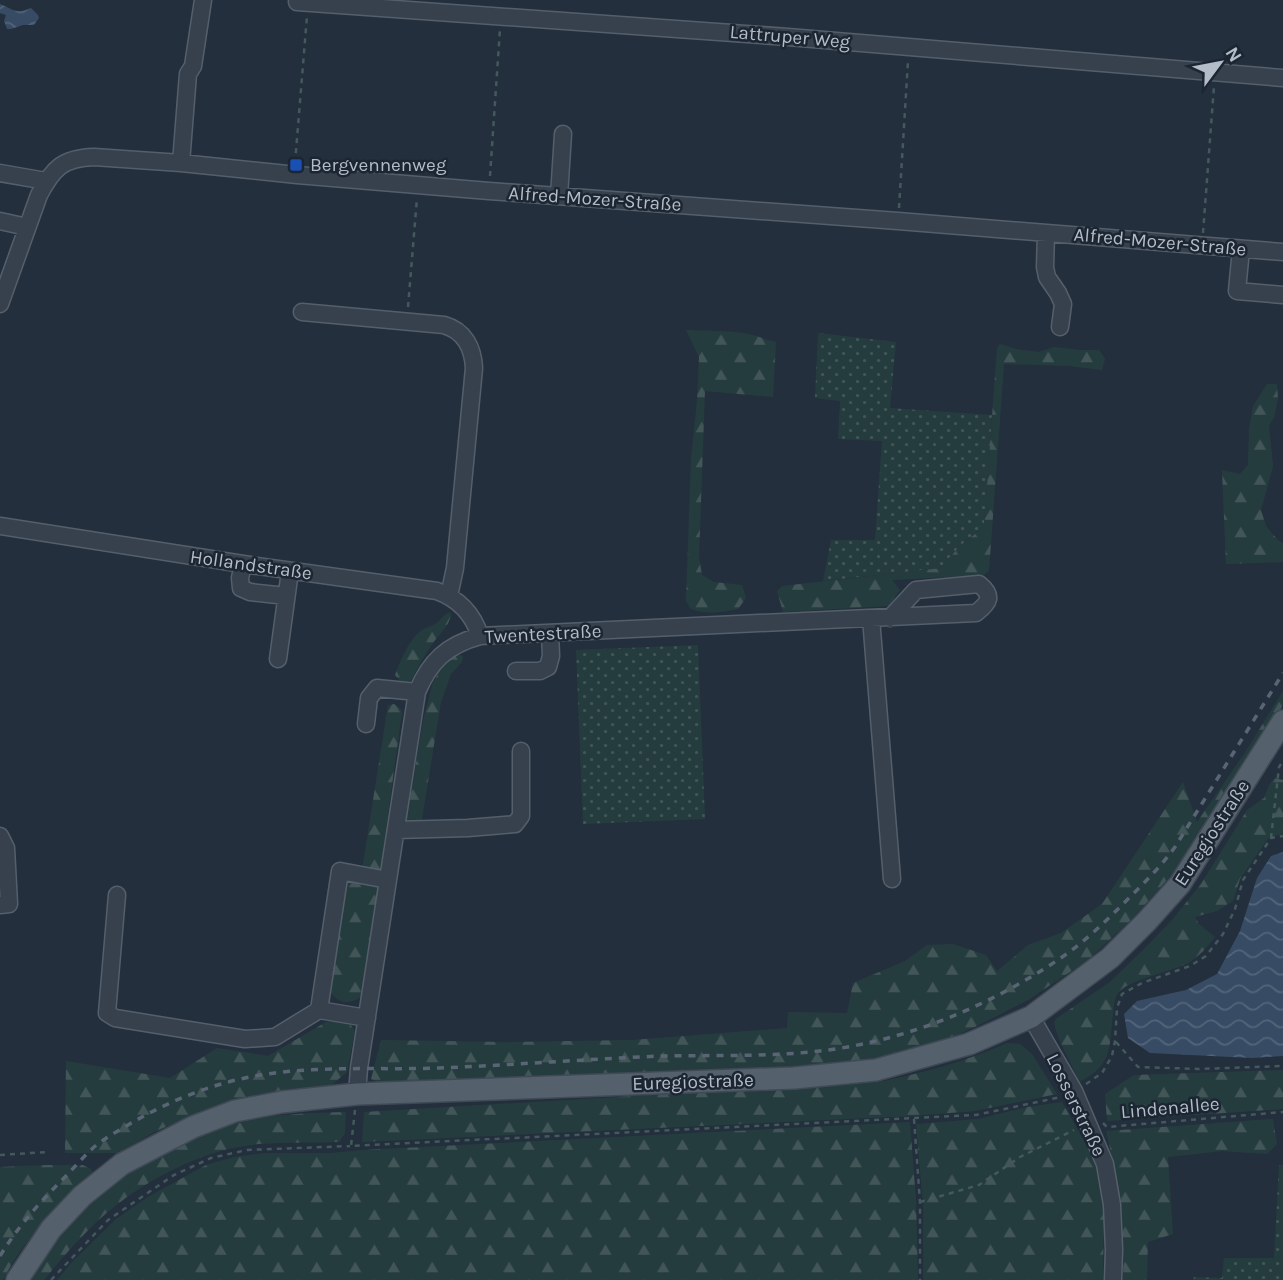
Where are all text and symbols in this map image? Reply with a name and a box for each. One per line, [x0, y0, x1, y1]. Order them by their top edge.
street label: Lattruper Weg [729, 21, 852, 53]
north arrow [1185, 28, 1255, 98]
text: N [1221, 43, 1247, 66]
place label: Bergvennenweg [310, 154, 447, 176]
marker: Bergvennenweg [288, 157, 304, 173]
street label: Alfred-Mozer-Straße [508, 182, 682, 216]
street label: Alfred-Mozer-Straße [1073, 223, 1247, 261]
street label: Hollandstraße [189, 546, 313, 584]
street label: Twentestraße [484, 620, 602, 648]
street label: Euregiostraße [1170, 776, 1254, 890]
street label: Losserstraße [1042, 1050, 1110, 1160]
street label: Euregiostraße [632, 1069, 754, 1095]
street label: Lindenallee [1120, 1093, 1220, 1123]

